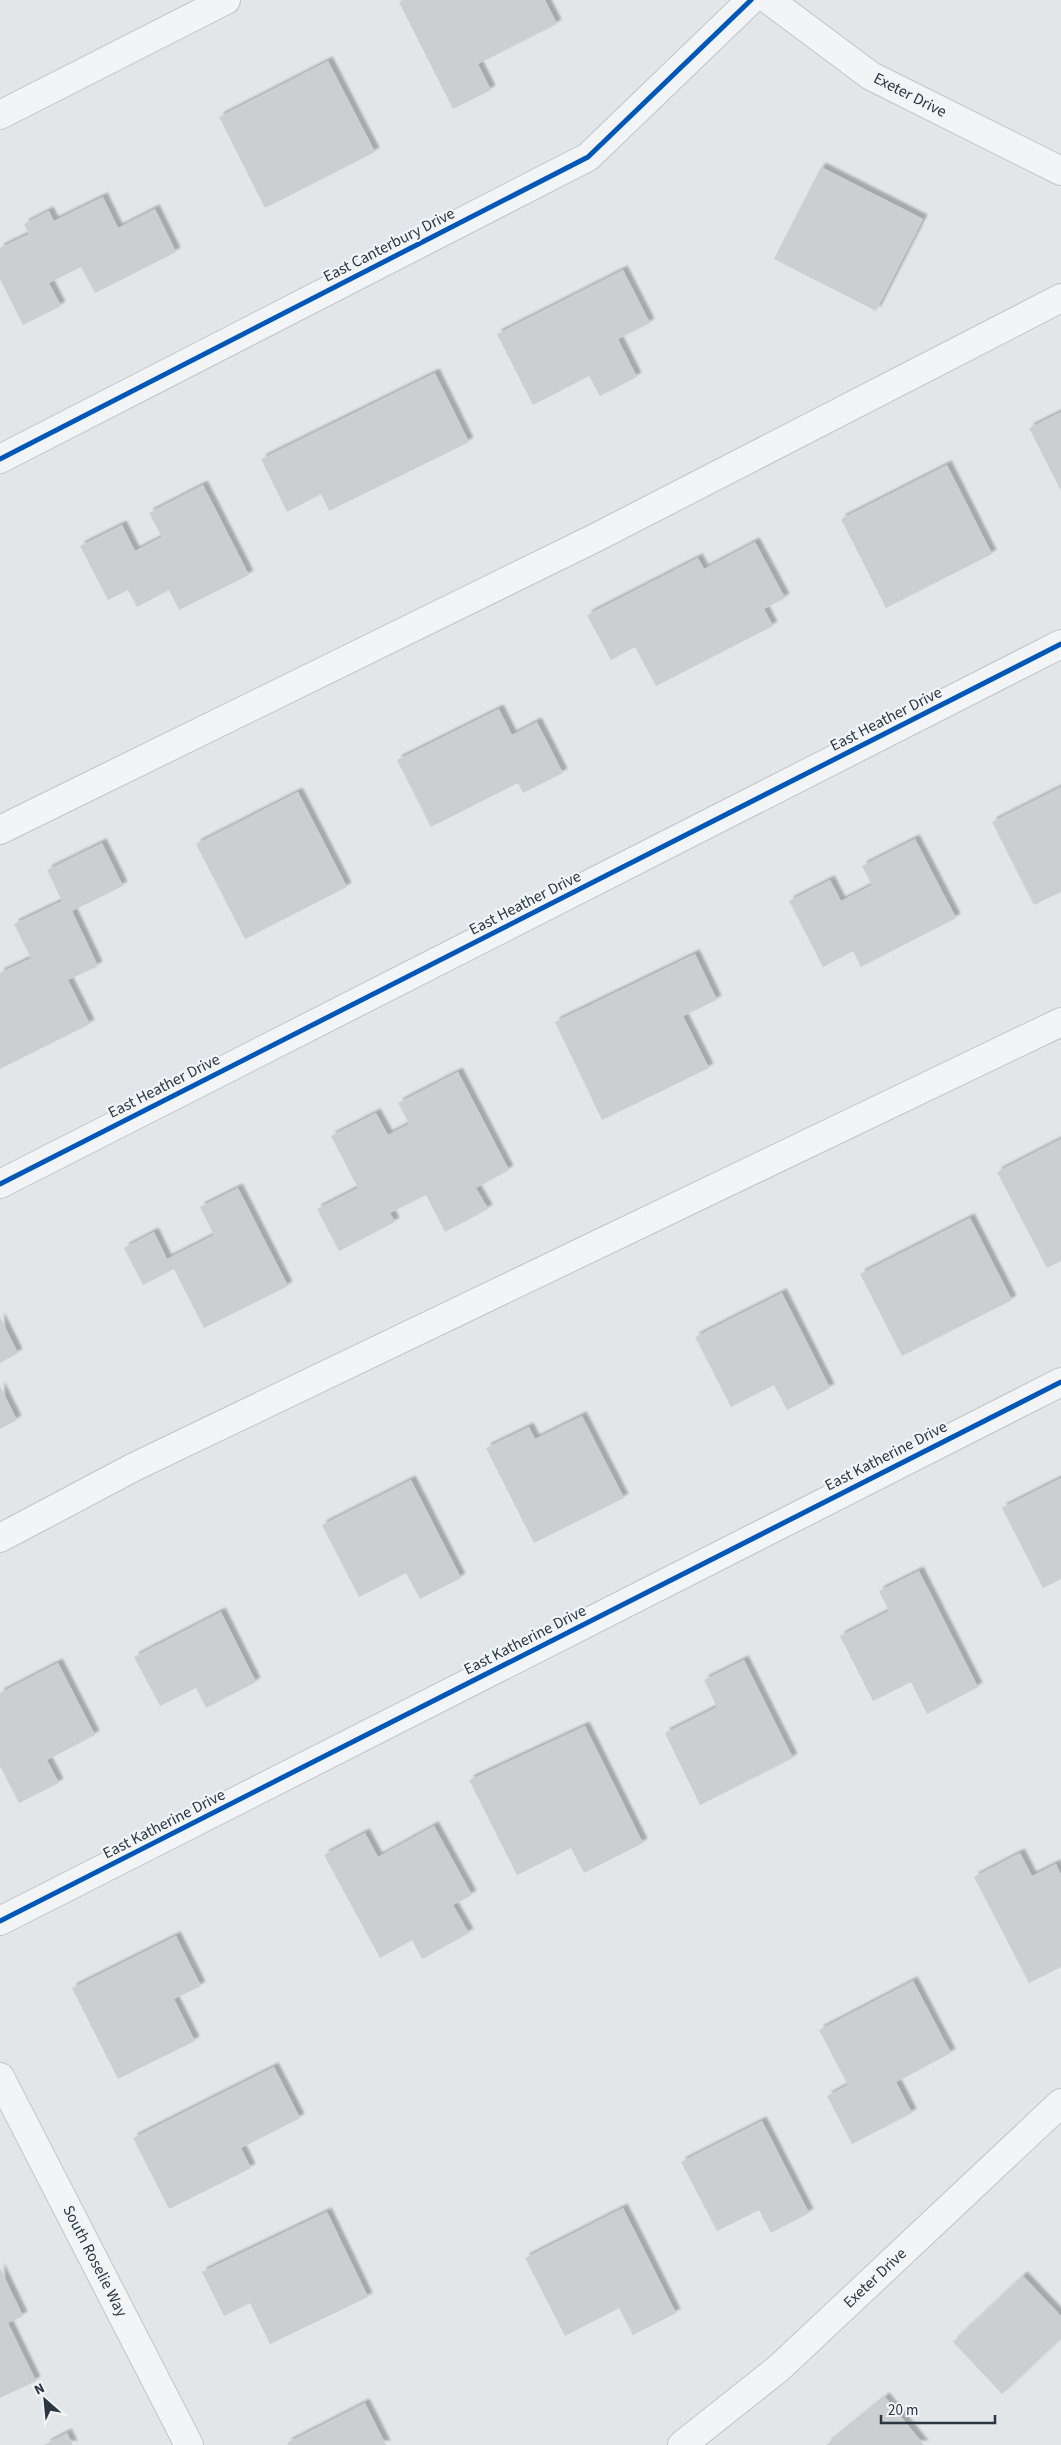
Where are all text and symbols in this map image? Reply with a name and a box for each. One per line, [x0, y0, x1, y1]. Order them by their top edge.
street label: Exeter Drive [870, 67, 950, 123]
street label: East Canterbury Drive [319, 202, 459, 288]
street label: East Heather Drive [826, 681, 946, 757]
street label: East Heather Drive [465, 865, 585, 941]
street label: East Heather Drive [104, 1048, 224, 1124]
street label: East Katherine Drive [821, 1416, 951, 1496]
street label: East Katherine Drive [460, 1600, 590, 1680]
street label: East Katherine Drive [99, 1784, 229, 1864]
street label: South Roselie Way [57, 2201, 133, 2321]
street label: Exeter Drive [839, 2243, 911, 2313]
north arrow [20, 2375, 70, 2425]
text: N [31, 2378, 48, 2400]
scale bar [881, 2392, 995, 2424]
text: 20 m [888, 2400, 918, 2421]

